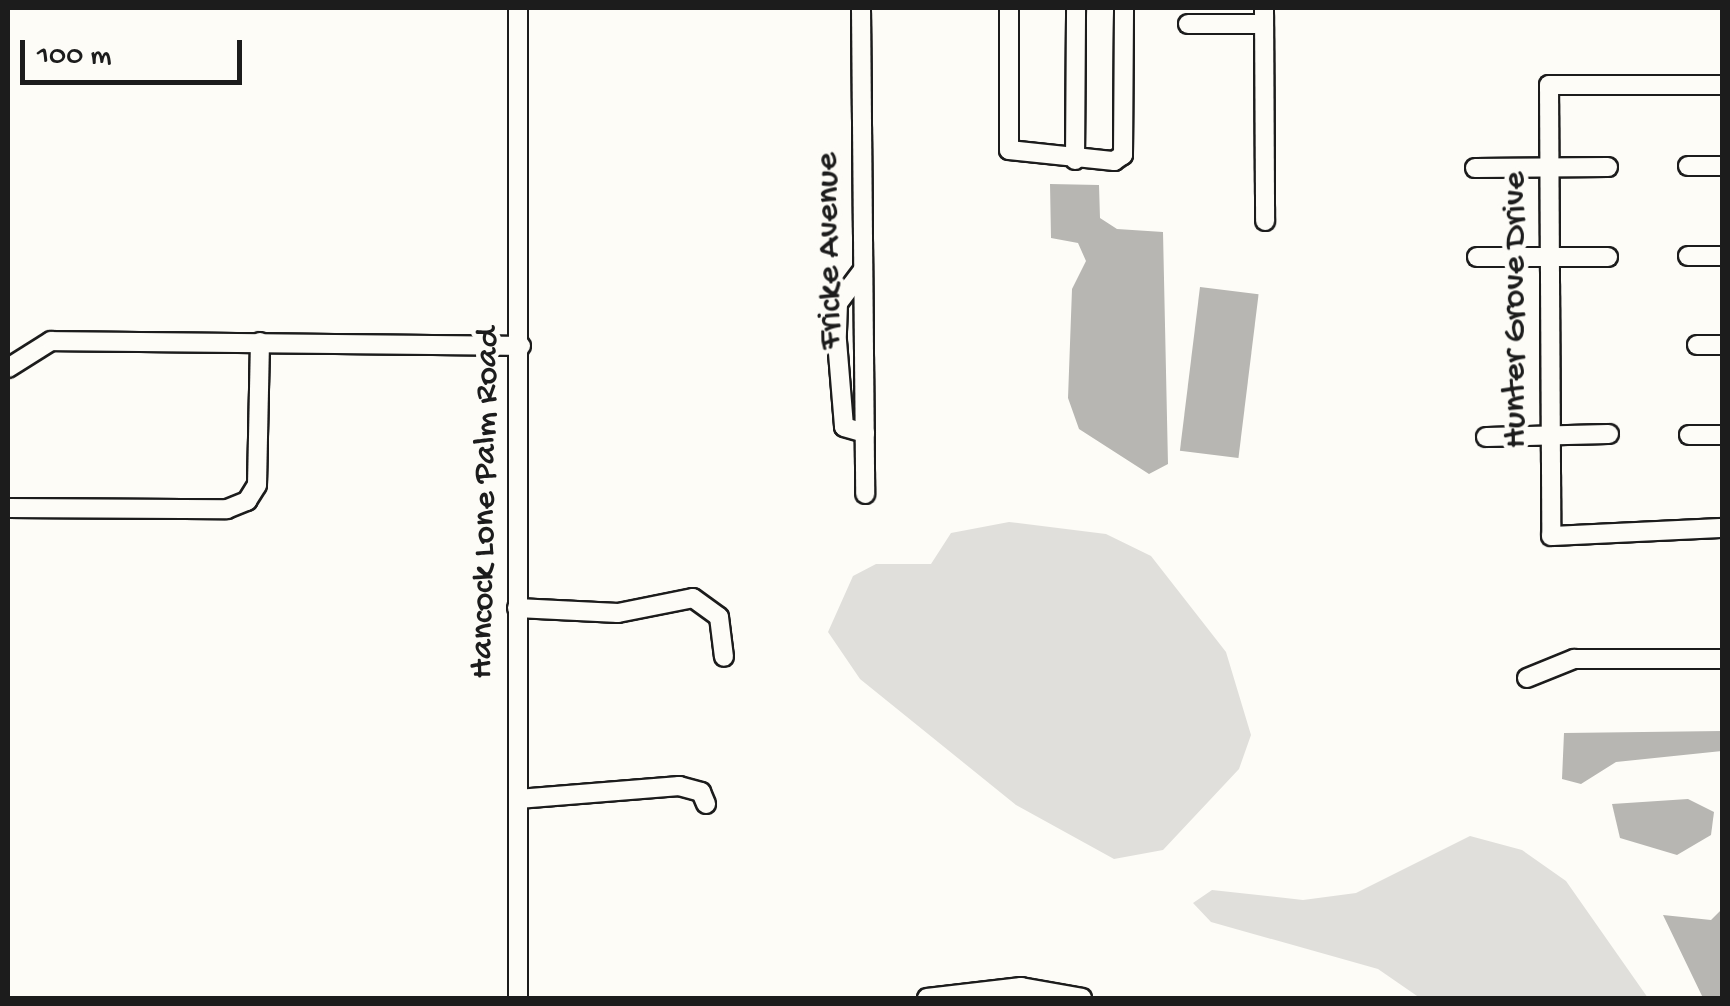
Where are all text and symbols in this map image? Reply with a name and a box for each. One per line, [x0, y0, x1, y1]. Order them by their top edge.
scale bar [25, 20, 248, 82]
text: 100 m [37, 40, 112, 75]
street label: Fricke Avenue [808, 152, 854, 350]
street label: Hunter Grove Drive [1496, 172, 1538, 448]
street label: Hancock Lone Palm Road [463, 327, 511, 679]

